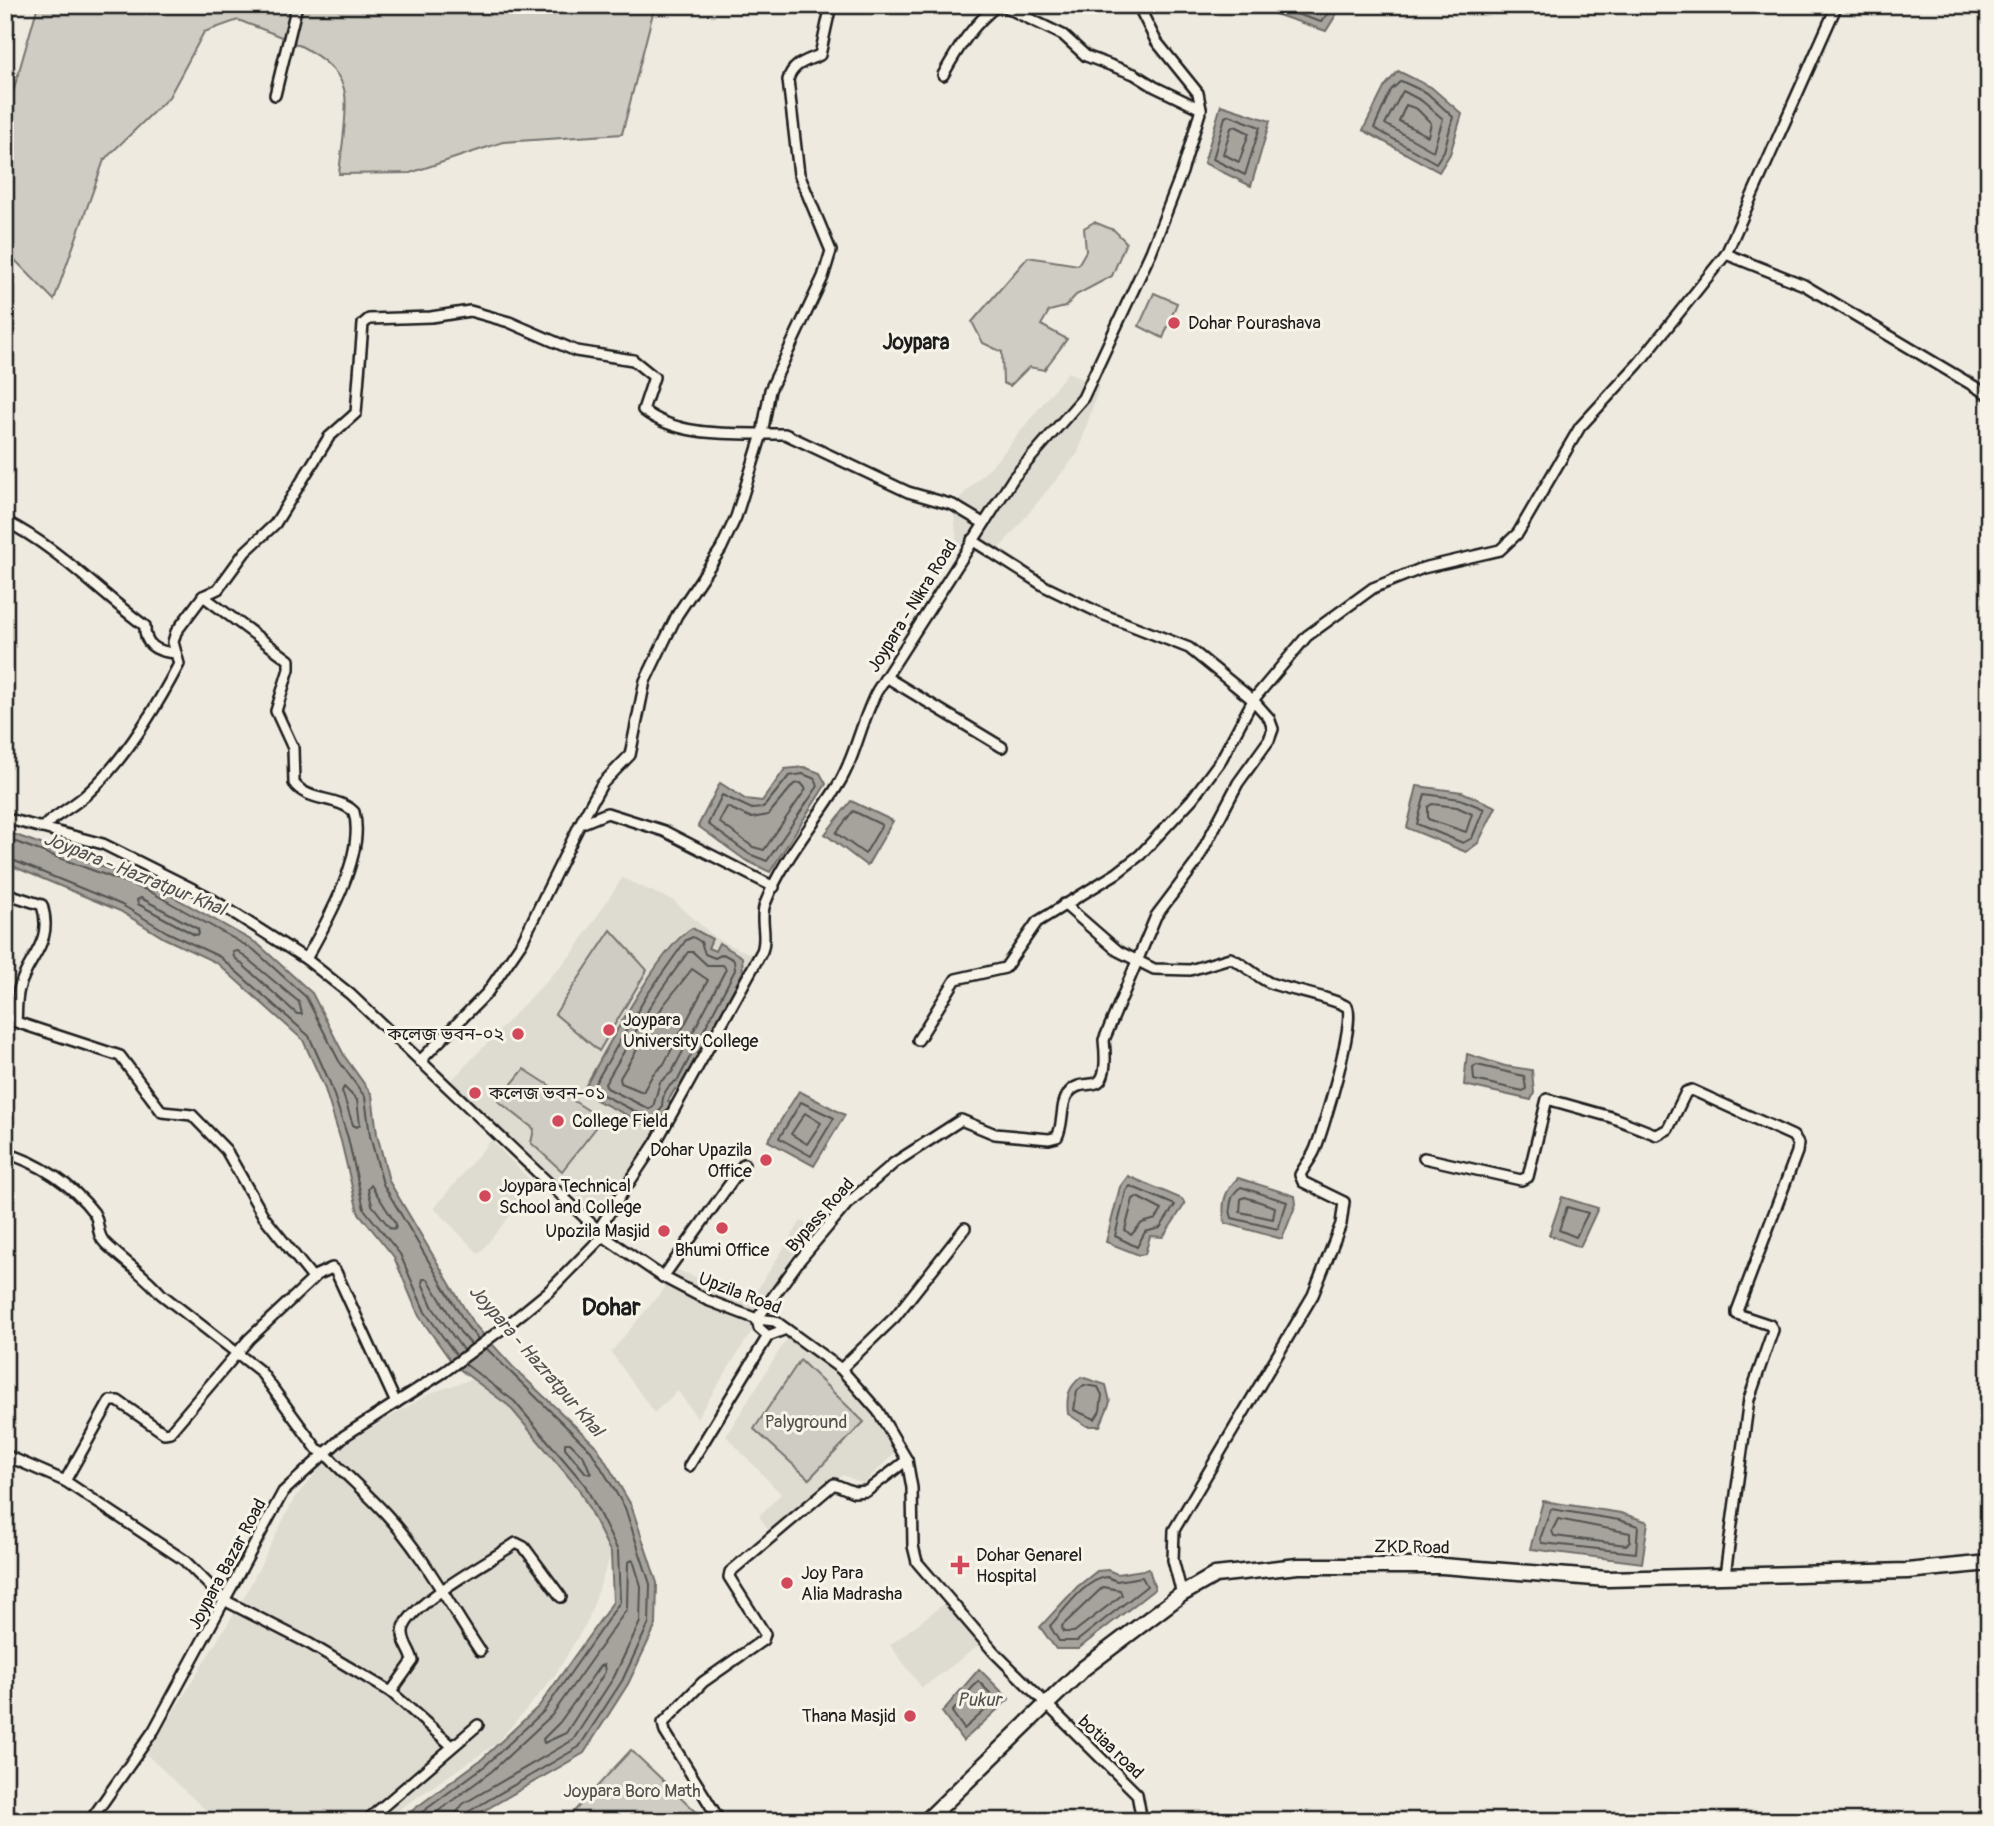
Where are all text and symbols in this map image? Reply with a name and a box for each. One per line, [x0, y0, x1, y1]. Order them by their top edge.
place label: Dohar Pourashava [1188, 312, 1321, 335]
marker: Dohar Pourashava [1166, 315, 1182, 331]
district label: Joypara [882, 329, 950, 356]
street label: Joypara - Nikra Road [862, 536, 962, 677]
water label: Joypara - Hazratpur Khal [40, 826, 231, 922]
place label: Joypara University College [623, 1009, 759, 1053]
marker: Joypara University College [601, 1022, 617, 1038]
place label: কলেজ ভবন-০২ [386, 1023, 504, 1046]
marker: কলেজ ভবন-০২ [510, 1026, 526, 1042]
place label: কলেজ ভবন-০১ [488, 1082, 606, 1105]
marker: কলেজ ভবন-০১ [467, 1085, 483, 1101]
place label: College Field [572, 1110, 668, 1133]
marker: College Field [550, 1113, 566, 1129]
place label: Dohar Upazila Office [650, 1139, 752, 1183]
marker: Dohar Upazila Office [758, 1152, 774, 1168]
street label: Bypass Road [781, 1173, 860, 1257]
place label: Joypara Technical School and College [499, 1175, 642, 1219]
marker: Joypara Technical School and College [477, 1188, 493, 1204]
place label: Upozila Masjid [545, 1220, 650, 1243]
marker: Bhumi Office [714, 1220, 730, 1236]
marker: Upozila Masjid [656, 1223, 672, 1239]
place label: Bhumi Office [675, 1239, 769, 1262]
street label: Upzila Road [695, 1267, 784, 1320]
water label: Joypara - Hazratpur Khal [464, 1280, 610, 1444]
district label: Dohar [582, 1293, 641, 1322]
park label: Palyground [765, 1411, 847, 1434]
street label: Joypara Bazar Road [183, 1495, 272, 1634]
street label: ZKD Road [1374, 1535, 1450, 1560]
place label: Dohar Genarel Hospital [976, 1544, 1082, 1588]
marker: Dohar Genarel Hospital [950, 1555, 970, 1575]
place label: Joy Para Alia Madrasha [801, 1562, 902, 1606]
marker: Joy Para Alia Madrasha [779, 1575, 795, 1591]
water label: Pukur [957, 1688, 1003, 1712]
place label: Thana Masjid [802, 1705, 896, 1728]
marker: Thana Masjid [902, 1708, 918, 1724]
street label: botiaa road [1073, 1710, 1148, 1784]
park label: Joypara Boro Math [563, 1780, 701, 1803]

